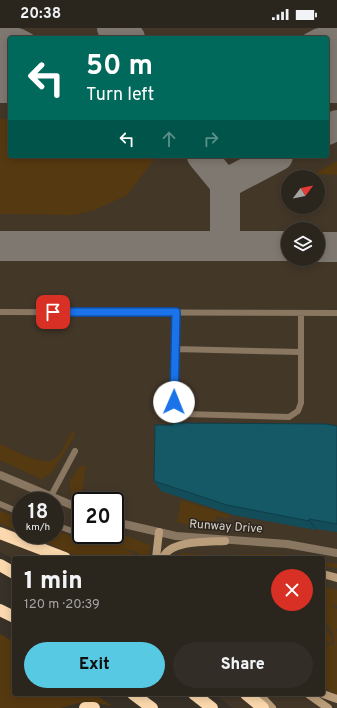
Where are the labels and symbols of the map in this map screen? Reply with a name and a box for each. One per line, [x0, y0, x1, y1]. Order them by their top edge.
north arrow [281, 170, 325, 214]
pin [36, 295, 70, 329]
position arrow [153, 381, 195, 423]
speed limit sign: 20 [72, 492, 124, 544]
street label: Runway Drive [189, 516, 263, 538]

